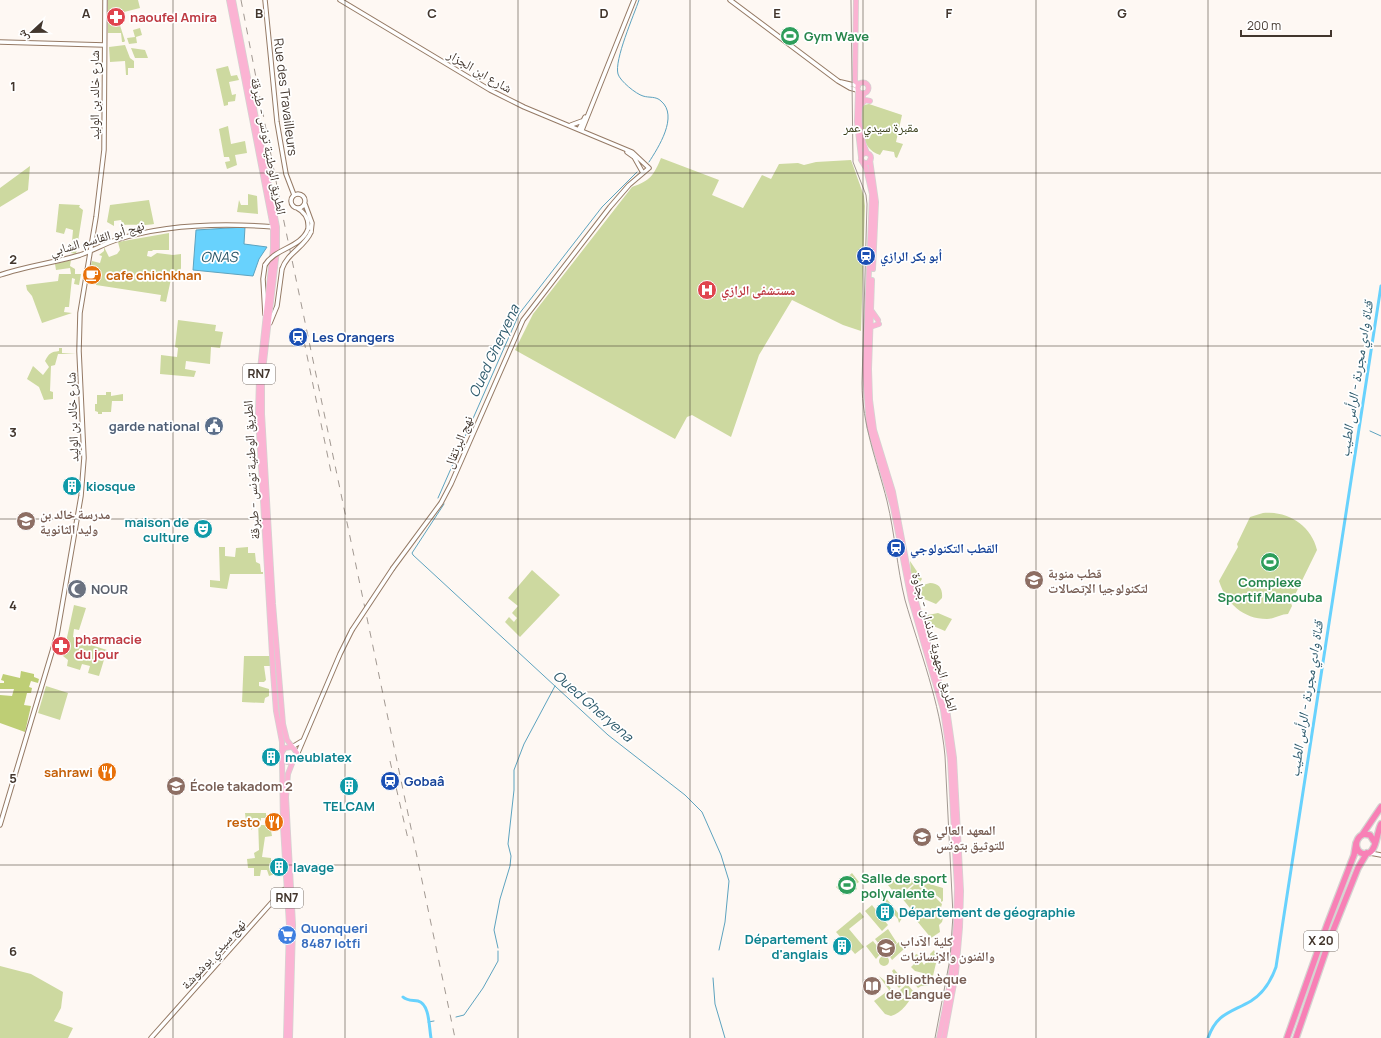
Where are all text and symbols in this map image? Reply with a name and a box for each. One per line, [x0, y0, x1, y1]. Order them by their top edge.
text: A [82, 4, 91, 22]
text: B [255, 4, 263, 22]
text: C [427, 4, 437, 22]
text: D [599, 4, 609, 22]
text: E [773, 4, 781, 22]
text: F [946, 4, 953, 22]
text: G [1117, 4, 1127, 22]
pharmacy icon: naoufel Amira [105, 6, 127, 28]
place label: naoufel Amira [130, 8, 217, 26]
north arrow [12, 12, 52, 52]
scale bar [1241, 12, 1331, 38]
text: 200 m [1247, 17, 1281, 34]
sports icon: Gym Wave [779, 25, 801, 47]
text: ش [13, 27, 32, 44]
place label: Gym Wave [804, 27, 869, 45]
street label: Rue des Travailleurs [270, 37, 302, 157]
street label: شارع ابن الجزار [443, 45, 516, 98]
street label: شارع خالد بن الوليد [85, 50, 104, 140]
street label: الطريق الوطنية تونس - طبرقة [247, 76, 291, 216]
text: 1 [10, 77, 16, 95]
park label: مقبرة سيدي عمر [842, 118, 919, 138]
street label: نهج أبو القاسم الشابي [48, 216, 147, 262]
station icon: أبو بكر الرازي [855, 245, 877, 267]
water label: ONAS [201, 247, 239, 266]
place label: أبو بكر الرازي [880, 247, 942, 267]
text: 2 [9, 250, 17, 268]
cafe icon: cafe chichkhan [81, 264, 103, 286]
place label: cafe chichkhan [106, 266, 202, 284]
hospital icon: مستشفى الرازي [696, 279, 718, 301]
place label: مستشفى الرازي [721, 281, 795, 301]
water label: قناة وادي مجردة - الرأس الطيب [1334, 298, 1380, 459]
water label: Oued Gheryena [464, 300, 524, 400]
station icon: Les Orangers [287, 326, 309, 348]
place label: Les Orangers [312, 328, 395, 346]
road number: RN7 [243, 364, 275, 384]
street label: شارع خالد بن الوليد [61, 372, 84, 462]
street label: الطريق الوطنية تونس - طبرقة [238, 400, 264, 540]
street label: نهج البرتقال [439, 413, 478, 471]
public building icon: garde national [203, 415, 225, 437]
place label: garde national [109, 417, 200, 435]
text: 3 [9, 423, 17, 441]
building icon: kiosque [61, 475, 83, 497]
place label: kiosque [86, 477, 136, 495]
place label: مدرسة خالد بن وليد الثانوية [40, 505, 110, 538]
school or university icon: مدرسة خالد بن وليد الثانوية [15, 510, 37, 532]
place label: maison de culture [125, 513, 189, 546]
theatre icon: maison de culture [192, 518, 214, 540]
station icon: القطب التكنولوجي [885, 537, 907, 559]
place label: القطب التكنولوجي [910, 539, 998, 559]
sports icon: Complexe Sportif Manouba [1259, 551, 1281, 573]
place label: قطب منوبة لتكنولوجيا الإتصالات [1048, 564, 1148, 597]
school or university icon: قطب منوبة لتكنولوجيا الإتصالات [1023, 569, 1045, 591]
street label: الطريق الجهوية الدندان - بجاوة [908, 571, 962, 713]
place label: Complexe Sportif Manouba [1218, 573, 1322, 606]
mosque icon: NOUR [66, 578, 88, 600]
place label: NOUR [91, 580, 128, 598]
text: 4 [9, 596, 17, 614]
water label: قناة وادي مجردة - الرأس الطيب [1284, 618, 1330, 779]
place label: pharmacie du jour [75, 630, 142, 663]
pharmacy icon: pharmacie du jour [50, 635, 72, 657]
water label: Oued Gheryena [549, 666, 638, 746]
building icon: meublatex [260, 746, 282, 768]
place label: meublatex [285, 748, 353, 766]
restaurant icon: sahrawi [96, 761, 118, 783]
place label: sahrawi [44, 763, 93, 781]
text: 5 [9, 769, 17, 787]
station icon: Gobaâ [379, 770, 401, 792]
place label: Gobaâ [404, 772, 445, 790]
school or university icon: École takadom 2 [165, 775, 187, 797]
building icon: TELCAM [338, 775, 360, 797]
place label: École takadom 2 [190, 777, 293, 795]
place label: TELCAM [323, 797, 375, 815]
restaurant icon: resto [263, 811, 285, 833]
place label: resto [227, 813, 260, 831]
place label: المعهد العالي للتوثيق بتونس [936, 821, 1005, 854]
school or university icon: المعهد العالي للتوثيق بتونس [911, 826, 933, 848]
building icon: lavage [268, 856, 290, 878]
place label: lavage [293, 858, 334, 876]
place label: Salle de sport polyvalente [861, 869, 947, 902]
sports icon: Salle de sport polyvalente [836, 874, 858, 896]
road number: RN7 [271, 888, 303, 908]
building icon: Département de géographie [874, 901, 896, 923]
place label: Département de géographie [899, 903, 1076, 921]
street label: نهج سيدي بوشوشة [177, 915, 251, 994]
place label: Quonqueri 8487 lotfi [301, 919, 368, 952]
supermarket icon: Quonqueri 8487 lotfi [276, 924, 298, 946]
place label: Département d'anglais [745, 930, 828, 963]
road number: X 20 [1304, 931, 1338, 951]
place label: كلية الآداب والفنون والإنسانيات [900, 932, 995, 965]
building icon: Département d'anglais [831, 935, 853, 957]
school or university icon: كلية الآداب والفنون والإنسانيات [875, 937, 897, 959]
text: 6 [9, 942, 17, 960]
place label: Bibliothèque de Langue [886, 970, 967, 1003]
library icon: Bibliothèque de Langue [861, 975, 883, 997]

